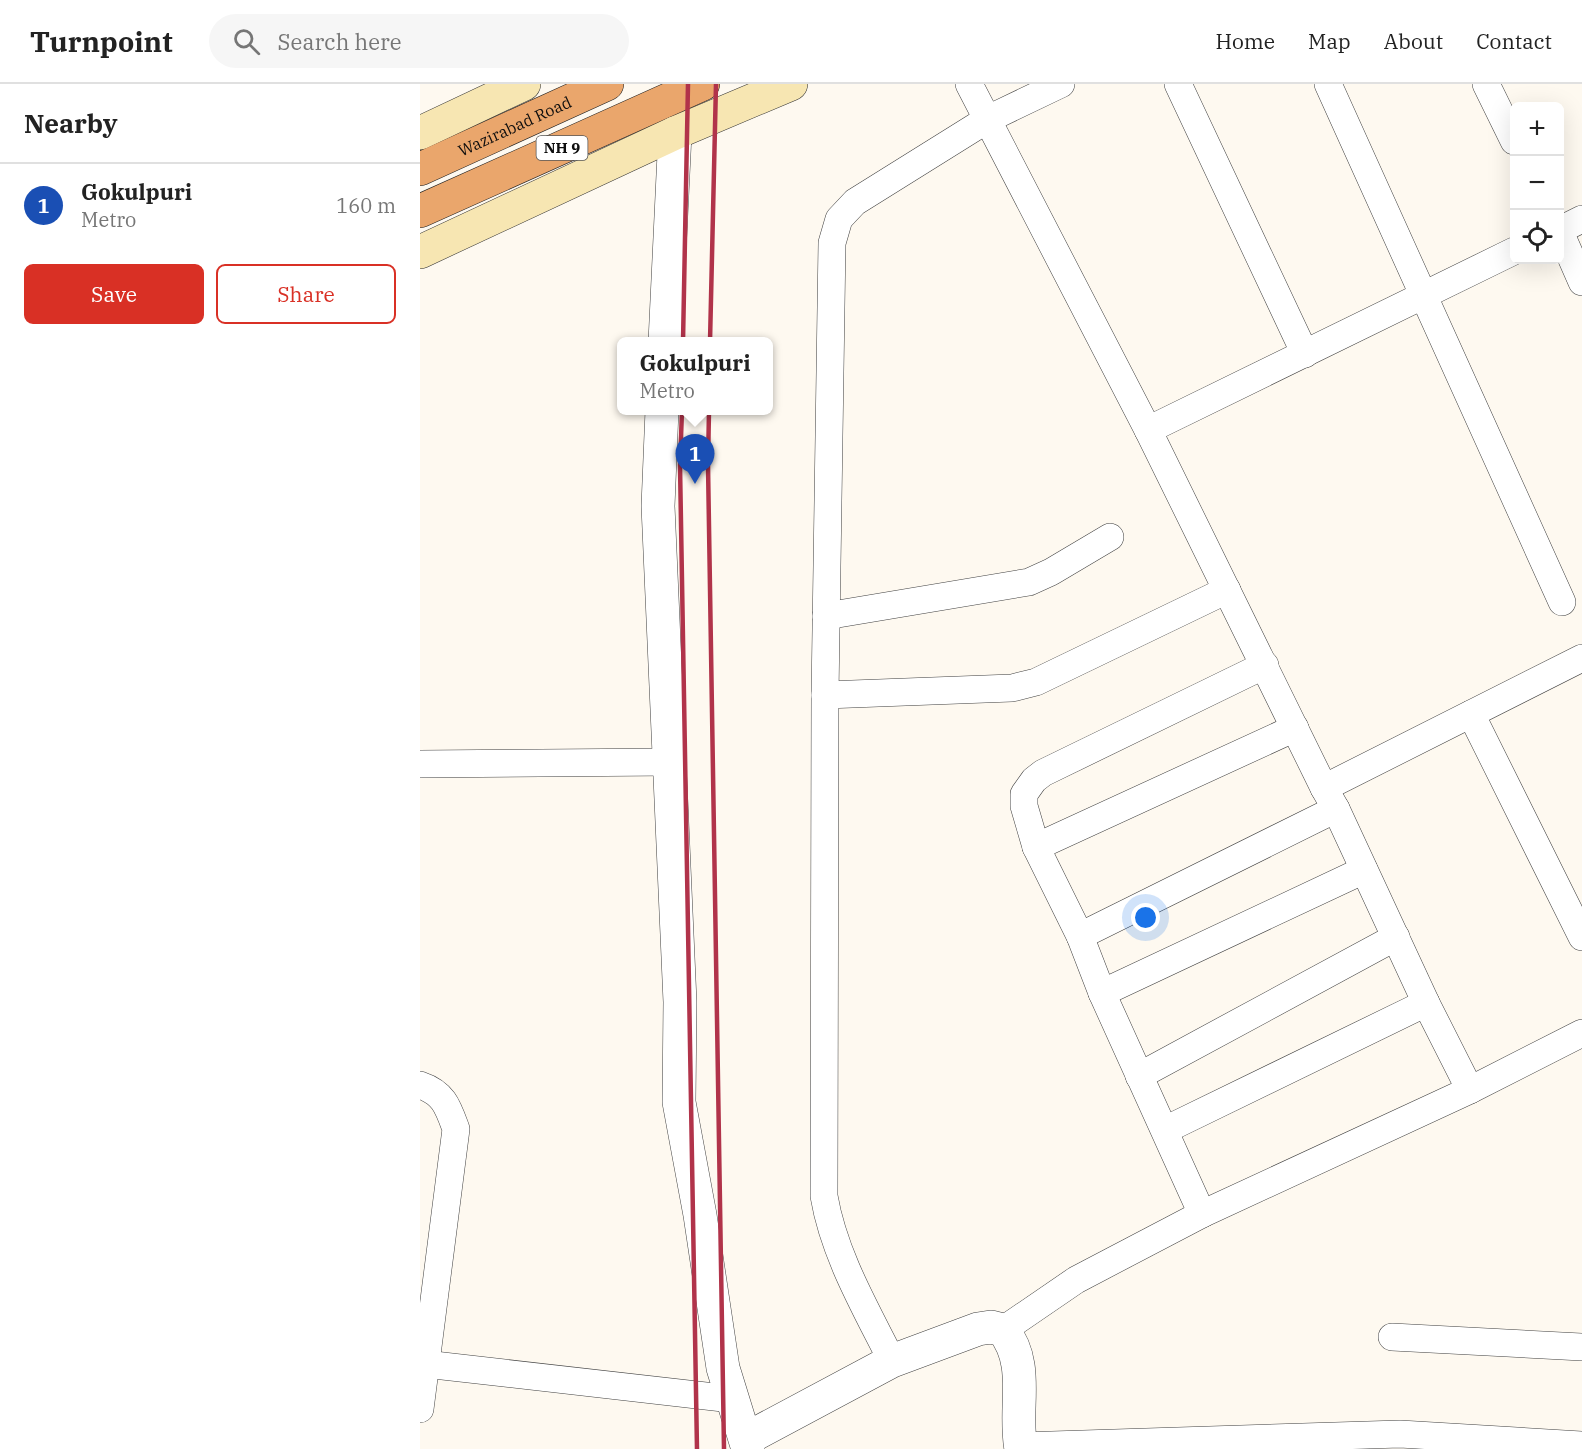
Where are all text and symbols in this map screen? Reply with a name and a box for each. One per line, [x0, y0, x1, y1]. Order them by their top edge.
search box [209, 14, 629, 68]
text: Turnpoint [30, 23, 173, 60]
icon: search [230, 25, 263, 58]
text: Search here [278, 27, 402, 56]
text: Home [1215, 27, 1275, 55]
text: Map [1308, 27, 1351, 55]
text: About [1384, 27, 1443, 55]
text: Contact [1476, 27, 1552, 55]
street label: Wazirabad Road [455, 91, 575, 160]
map controls [1510, 102, 1564, 264]
button: + [1510, 102, 1564, 156]
text: Nearby [24, 106, 118, 140]
road number: NH 9 [536, 136, 588, 160]
button: − [1510, 156, 1564, 210]
text: Gokulpuri [81, 177, 192, 206]
text: 1 [38, 192, 50, 219]
text: 160 m [336, 192, 396, 219]
text: Metro [81, 206, 136, 233]
button: locate [1510, 210, 1564, 264]
button: Save [24, 264, 204, 324]
button: Share [216, 264, 396, 324]
popup [617, 337, 773, 415]
text: Gokulpuri [639, 348, 751, 377]
text: Metro [639, 377, 695, 404]
pin: 1 [676, 434, 714, 484]
your location [1131, 903, 1160, 932]

